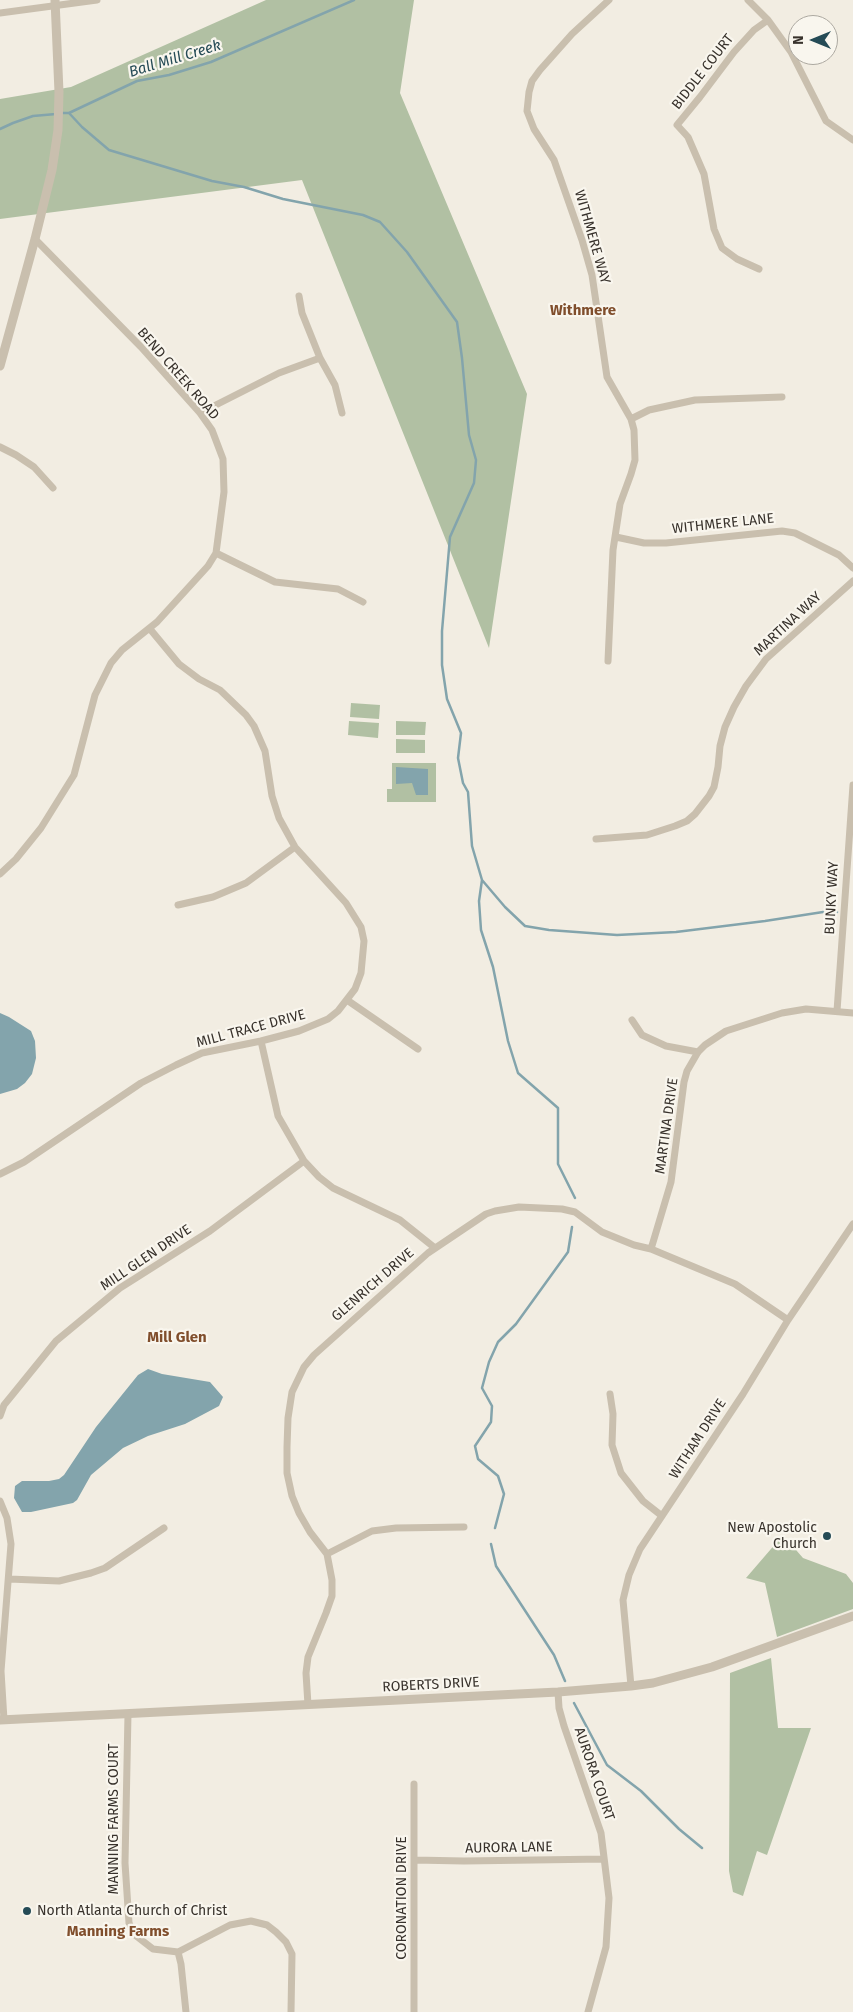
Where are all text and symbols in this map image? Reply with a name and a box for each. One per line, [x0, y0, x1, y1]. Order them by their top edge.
north arrow [788, 15, 838, 65]
street label: BIDDLE COURT [668, 31, 738, 113]
text: N [790, 35, 807, 45]
water label: Ball Mill Creek [127, 36, 223, 82]
street label: WITHMERE WAY [571, 188, 613, 286]
district label: Withmere [550, 302, 616, 320]
street label: BEND CREEK ROAD [133, 325, 223, 423]
street label: WITHMERE LANE [671, 510, 775, 538]
street label: MARTINA WAY [751, 588, 825, 660]
street label: BUNKY WAY [822, 861, 842, 935]
street label: MILL TRACE DRIVE [195, 1006, 307, 1052]
street label: MARTINA DRIVE [652, 1077, 682, 1175]
street label: MILL GLEN DRIVE [97, 1221, 195, 1295]
street label: GLENRICH DRIVE [328, 1245, 418, 1325]
district label: Mill Glen [147, 1329, 207, 1347]
street label: WITHAM DRIVE [666, 1396, 730, 1482]
place label: New Apostolic Church [727, 1520, 817, 1552]
marker: New Apostolic Church [821, 1530, 833, 1542]
street label: ROBERTS DRIVE [382, 1674, 480, 1696]
street label: AURORA COURT [570, 1725, 618, 1823]
street label: MANNING FARMS COURT [106, 1744, 122, 1894]
street label: CORONATION DRIVE [394, 1836, 410, 1960]
street label: AURORA LANE [465, 1839, 553, 1857]
place label: North Atlanta Church of Christ [37, 1903, 227, 1919]
marker: North Atlanta Church of Christ [21, 1905, 33, 1917]
district label: Manning Farms [67, 1923, 169, 1941]

